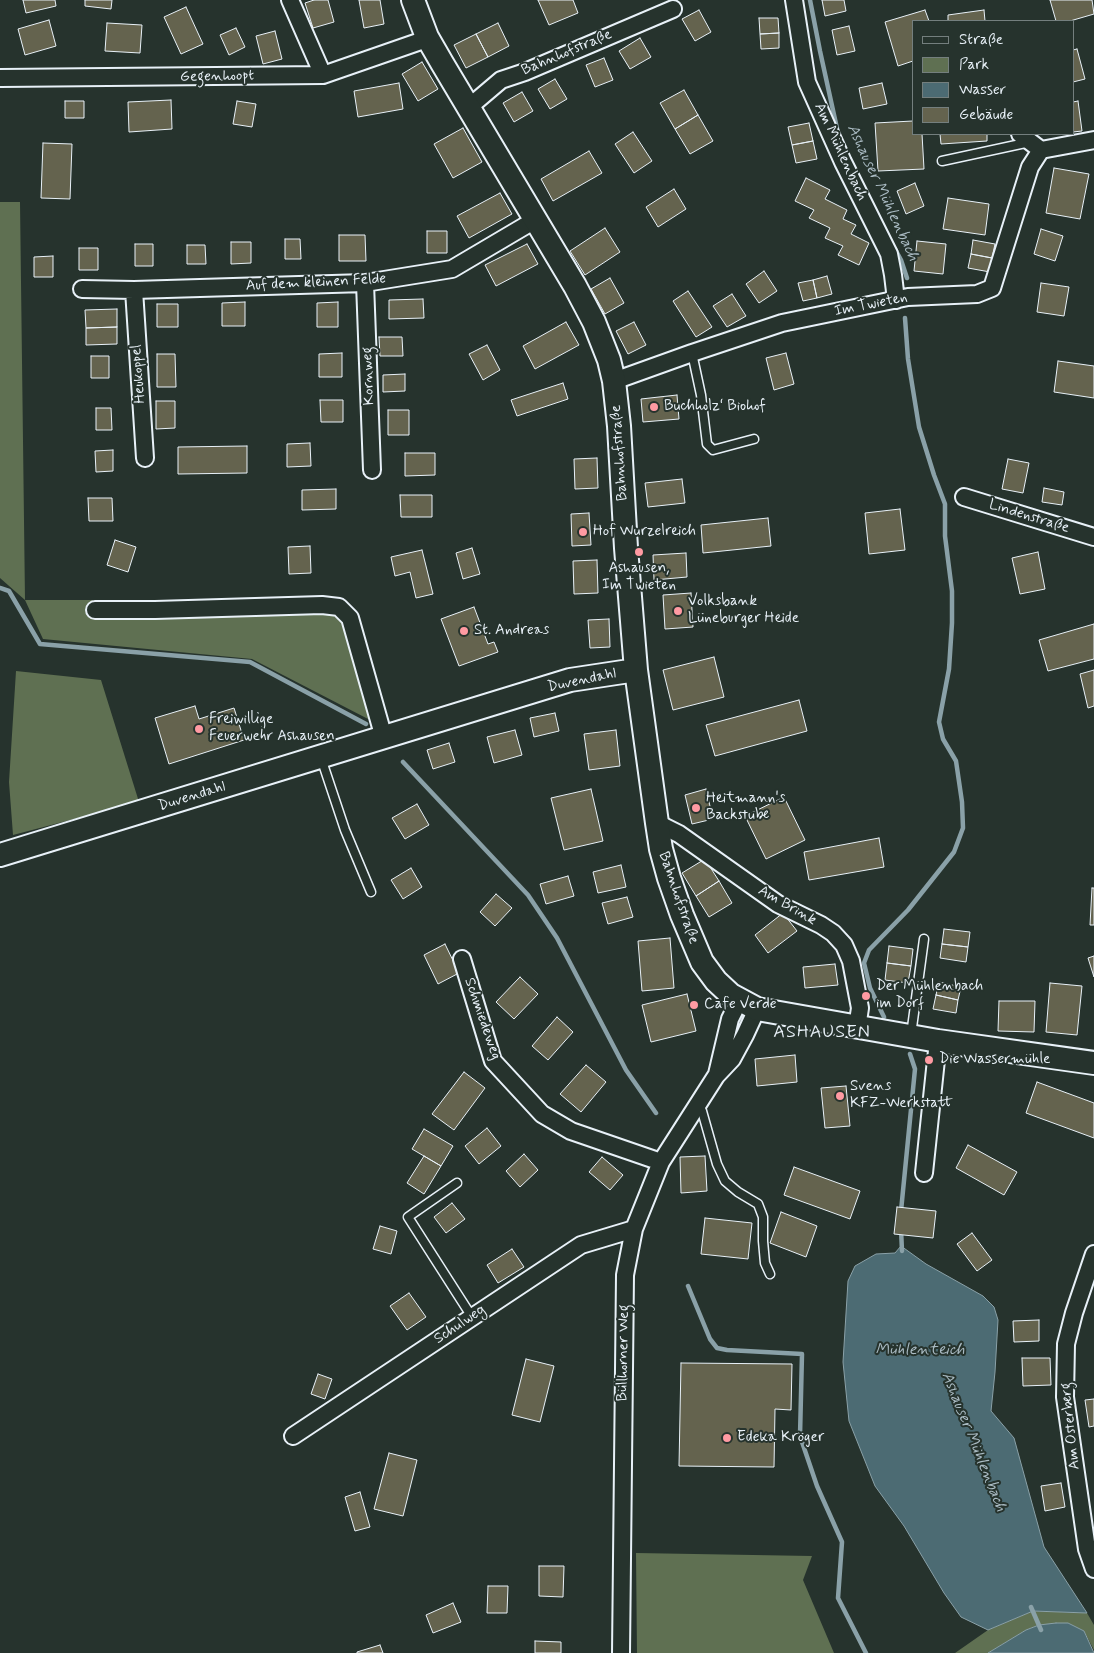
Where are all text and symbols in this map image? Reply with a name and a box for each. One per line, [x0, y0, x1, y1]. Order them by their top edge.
legend [912, 20, 1074, 135]
street label: Bahnhofstraße [519, 26, 615, 80]
text: Straße [959, 30, 1003, 50]
text: Park [959, 55, 989, 75]
street label: Gegenhoopt [180, 67, 254, 87]
text: Wasser [959, 80, 1006, 100]
street label: Am Mühlenbach [810, 100, 870, 204]
text: Gebäude [959, 105, 1013, 125]
water label: Ashauser Mühlenbach [842, 122, 922, 264]
street label: Auf dem kleinen Felde [245, 270, 387, 296]
street label: Im Twieten [833, 289, 909, 321]
street label: Heukoppel [128, 344, 150, 404]
street label: Kornweg [359, 346, 379, 406]
place label: Buchholz‘ Biohof [664, 398, 766, 416]
marker: Buchholz‘ Biohof [648, 401, 660, 413]
street label: Bahnhofstraße [608, 404, 632, 502]
street label: Lindenstraße [987, 496, 1071, 538]
place label: Hof Wurzelreich [593, 523, 696, 541]
marker: Hof Wurzelreich [577, 526, 589, 538]
marker: Ashausen, Im Twieten [633, 546, 645, 558]
place label: Ashausen, Im Twieten [602, 560, 676, 595]
place label: Volksbank Lüneburger Heide [688, 593, 799, 628]
marker: Volksbank Lüneburger Heide [672, 605, 684, 617]
place label: St. Andreas [474, 622, 549, 640]
marker: St. Andreas [458, 625, 470, 637]
street label: Duvendahl [546, 665, 618, 697]
place label: Freiwillige Feuerwehr Ashausen [209, 711, 335, 746]
marker: Freiwillige Feuerwehr Ashausen [193, 723, 205, 735]
street label: Duvendahl [156, 778, 228, 816]
place label: Heitmann's Backstube [706, 790, 785, 825]
marker: Heitmann's Backstube [690, 802, 702, 814]
street label: Bahnhofstraße [654, 849, 702, 947]
street label: Am Brink [755, 882, 819, 930]
street label: Schmiedeweg [460, 976, 504, 1062]
place label: Der Mühlenbach im Dorf [876, 978, 983, 1013]
marker: Der Mühlenbach im Dorf [860, 990, 872, 1002]
place label: Cafe Verde [704, 996, 776, 1014]
marker: Cafe Verde [688, 999, 700, 1011]
district label: ASHAUSEN [774, 1022, 870, 1044]
place label: Die Wassermühle [939, 1051, 1050, 1069]
marker: Die Wassermühle [923, 1054, 935, 1066]
place label: Svens KFZ-Werkstatt [850, 1078, 953, 1113]
marker: Svens KFZ-Werkstatt [834, 1090, 846, 1102]
street label: Schulweg [431, 1301, 489, 1349]
street label: Büllhorner Weg [614, 1304, 634, 1402]
water label: Mühlenteich [875, 1341, 965, 1361]
water label: Ashauser Mühlenbach [936, 1369, 1010, 1515]
street label: Am Osterberg [1057, 1381, 1085, 1471]
place label: Edeka Kröger [737, 1429, 824, 1447]
marker: Edeka Kröger [721, 1432, 733, 1444]

